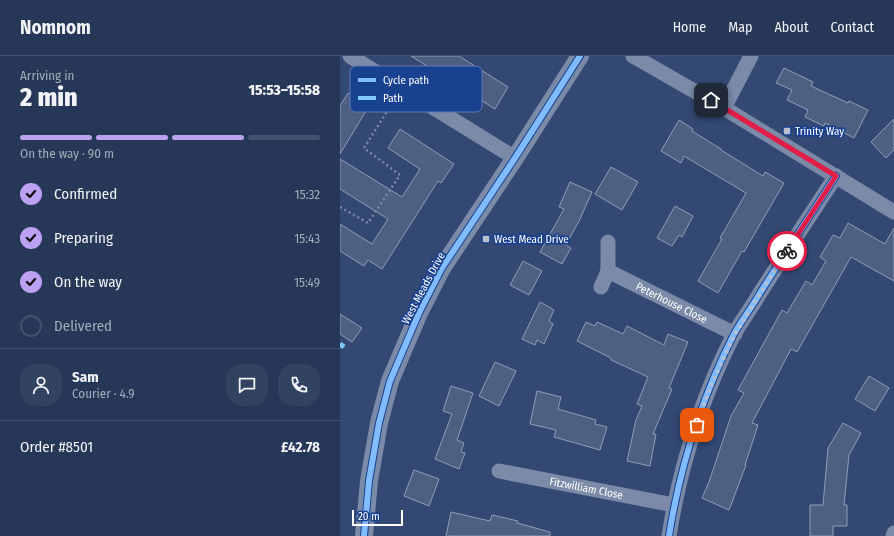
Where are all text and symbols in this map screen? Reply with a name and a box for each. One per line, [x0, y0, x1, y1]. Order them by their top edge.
text: Nomnom [20, 16, 91, 39]
text: Home [673, 19, 706, 36]
text: Map [728, 19, 752, 36]
text: About [774, 19, 809, 36]
text: Contact [831, 19, 874, 36]
legend [350, 66, 482, 112]
text: Arriving in [20, 68, 74, 83]
text: Cycle path [383, 74, 429, 87]
text: 15:53–15:58 [249, 81, 320, 99]
text: 2 min [20, 82, 78, 113]
pin [694, 83, 728, 117]
icon: home [700, 89, 722, 111]
text: Path [383, 92, 403, 105]
place label: Trinity Way [795, 125, 844, 138]
marker: Trinity Way [782, 126, 792, 136]
text: On the way · 90 m [20, 146, 114, 161]
icon: check [20, 183, 42, 205]
text: Confirmed [54, 185, 117, 203]
text: 15:32 [295, 187, 320, 202]
icon: check [20, 227, 42, 249]
text: Preparing [54, 229, 113, 247]
text: 15:43 [294, 231, 320, 246]
courier [767, 231, 807, 271]
place label: West Mead Drive [494, 233, 569, 246]
marker: West Mead Drive [481, 234, 491, 244]
icon: bike [776, 240, 798, 262]
street label: West Meads Drive [399, 250, 448, 326]
icon: check [20, 271, 42, 293]
text: On the way [54, 273, 122, 291]
text: 15:49 [294, 275, 320, 290]
street label: Peterhouse Close [634, 280, 709, 326]
text: Delivered [54, 317, 112, 335]
button: person [20, 364, 62, 406]
button: chat [226, 364, 268, 406]
button: phone [278, 364, 320, 406]
text: Sam [72, 368, 99, 386]
text: Courier · 4.9 [72, 386, 135, 401]
pin [680, 408, 714, 442]
icon: bag [686, 414, 708, 436]
text: Order #8501 [20, 438, 93, 456]
text: £42.78 [281, 438, 320, 456]
street label: Fitzwilliam Close [548, 475, 624, 502]
scale bar [352, 508, 403, 527]
text: 20 m [358, 510, 380, 523]

